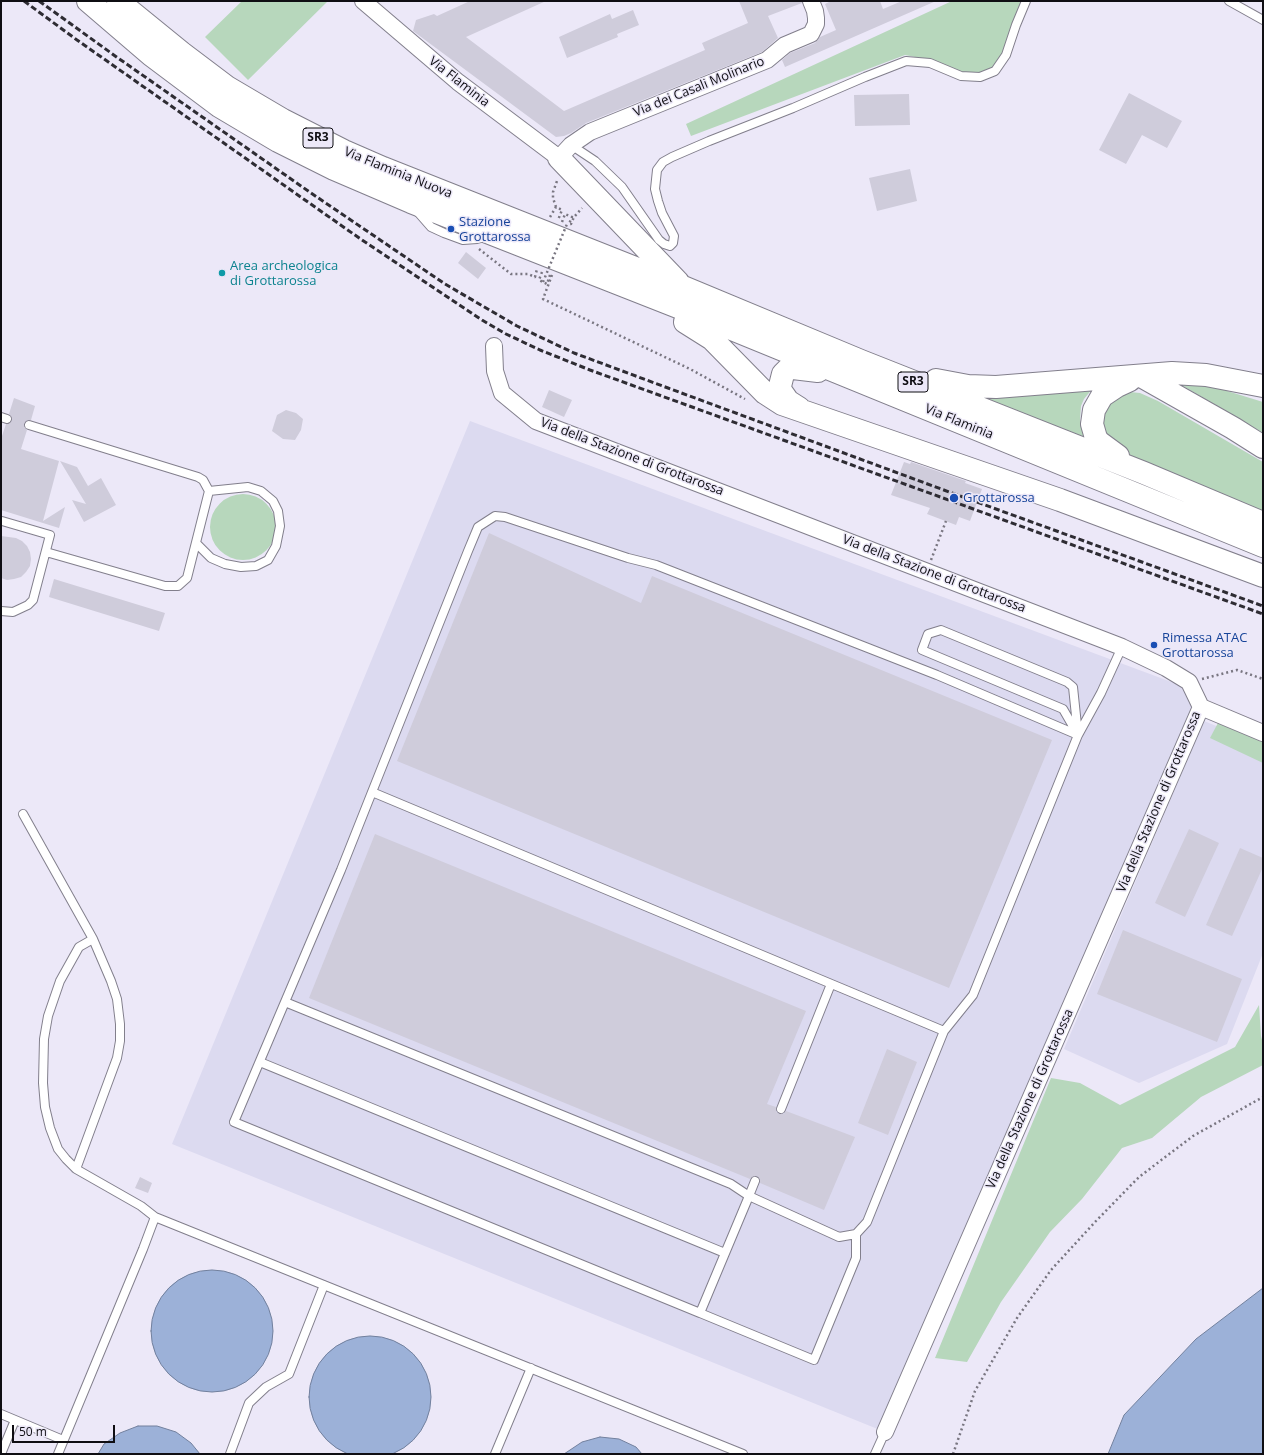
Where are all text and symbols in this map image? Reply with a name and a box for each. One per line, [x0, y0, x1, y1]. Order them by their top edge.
street label: Via Flaminia [426, 53, 492, 111]
street label: Via dei Casali Molinario [631, 54, 767, 120]
road number: SR3 [303, 128, 333, 148]
street label: Via Flaminia Nuova [342, 144, 454, 202]
place label: Stazione Grottarossa [459, 214, 531, 245]
marker: Stazione Grottarossa [446, 224, 456, 234]
place label: Area archeologica di Grottarossa [230, 258, 338, 289]
marker: Area archeologica di Grottarossa [217, 268, 227, 278]
road number: SR3 [898, 372, 928, 392]
street label: Via Flaminia [922, 401, 996, 443]
street label: Via della Stazione di Grottarossa [538, 415, 726, 499]
place label: Grottarossa [963, 490, 1035, 506]
marker: Grottarossa [948, 492, 960, 504]
street label: Via della Stazione di Grottarossa [840, 532, 1028, 616]
place label: Rimessa ATAC Grottarossa [1162, 630, 1247, 661]
marker: Rimessa ATAC Grottarossa [1149, 640, 1159, 650]
street label: Via della Stazione di Grottarossa [1114, 709, 1204, 895]
street label: Via della Stazione di Grottarossa [983, 1007, 1077, 1191]
scale bar [14, 1417, 117, 1443]
text: 50 m [19, 1423, 47, 1440]

